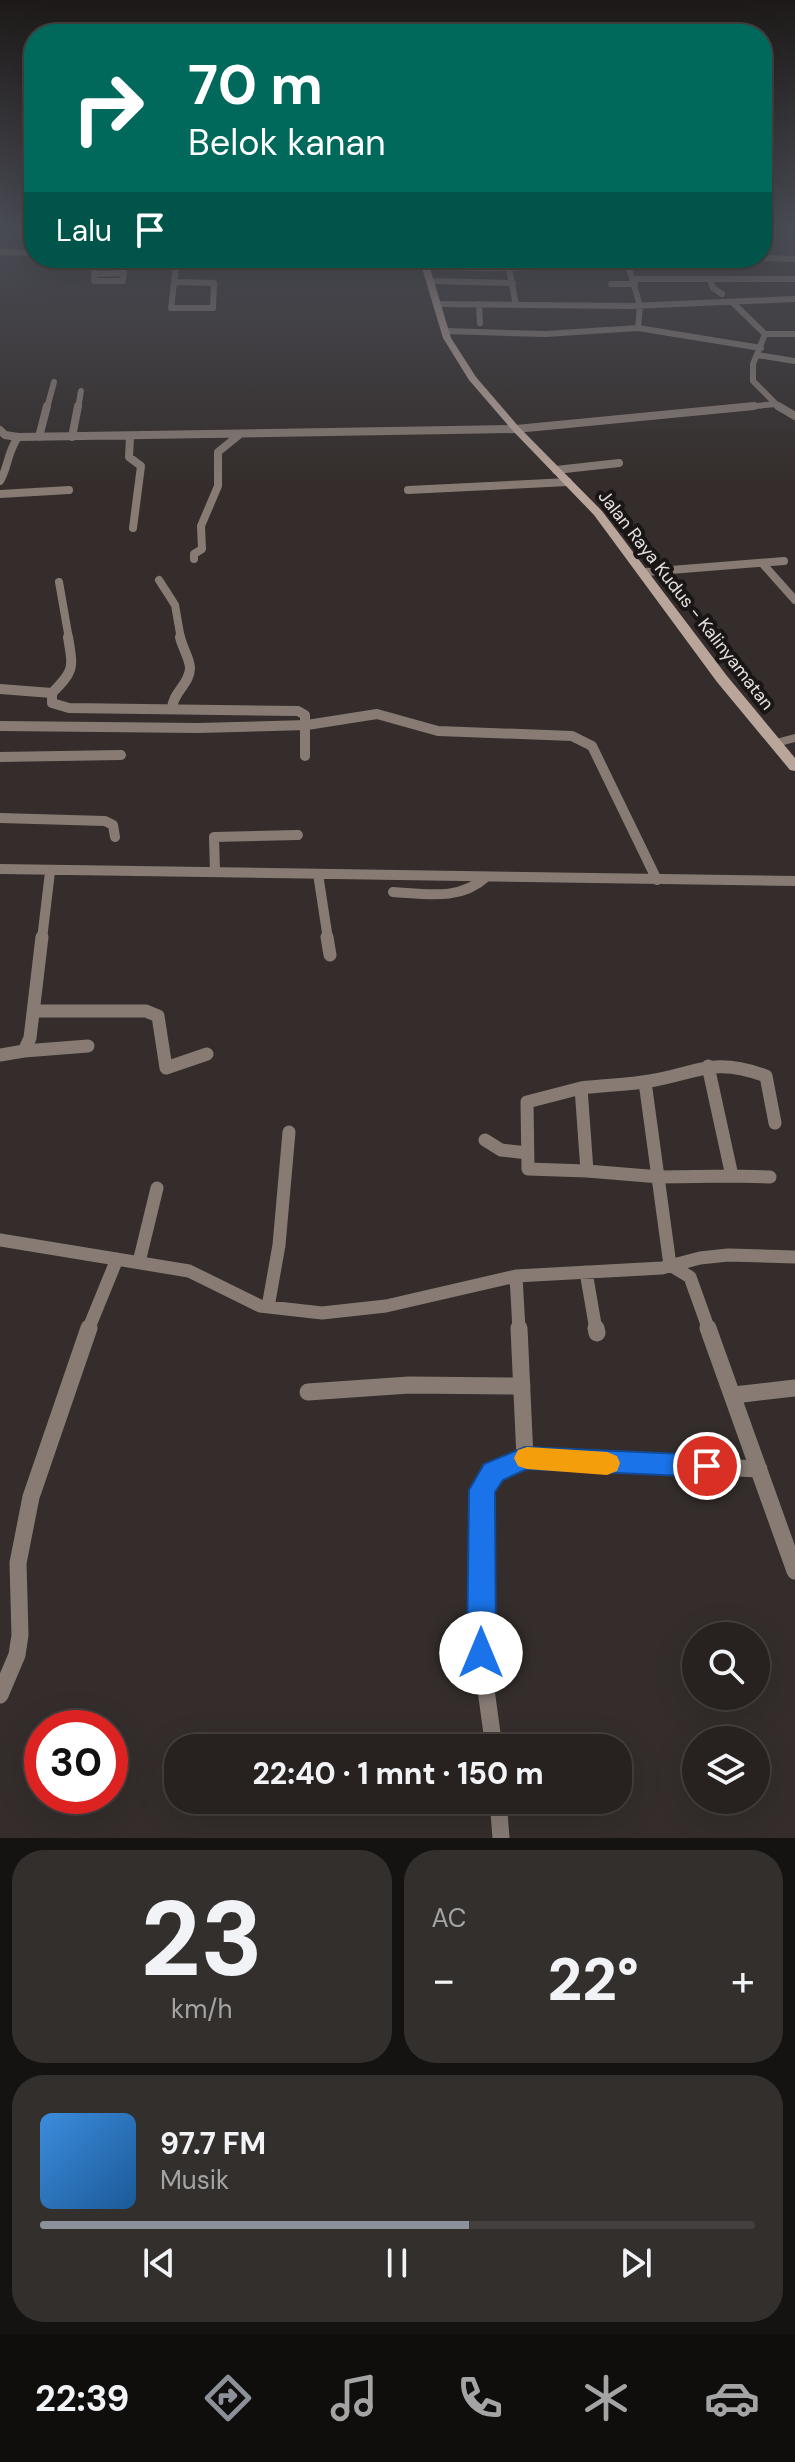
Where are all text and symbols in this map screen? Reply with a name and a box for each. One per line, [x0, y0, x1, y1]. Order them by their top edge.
text: 70 m [188, 48, 323, 121]
icon: right [56, 56, 160, 160]
text: Belok kanan [188, 119, 386, 166]
icon: arrive [128, 208, 172, 252]
text: Lalu [56, 211, 112, 250]
street label: Jalan Raya Kudus - Kalinyamatan [593, 485, 779, 715]
pin [673, 1432, 741, 1500]
icon: arrive [685, 1444, 729, 1488]
position arrow [439, 1611, 523, 1695]
map controls [682, 1622, 770, 1814]
button: search [682, 1622, 770, 1710]
speed limit sign: 30 [24, 1710, 128, 1814]
button: layers [682, 1726, 770, 1814]
text: 22:40 · 1 mnt · 150 m [252, 1754, 544, 1793]
text: 23 [140, 1872, 263, 2007]
text: AC [432, 1901, 466, 1935]
text: 22° [548, 1940, 639, 2019]
text: − [432, 1951, 456, 2009]
text: + [731, 1951, 755, 2009]
text: km/h [171, 1992, 232, 2026]
text: 97.7 FM [160, 2124, 266, 2163]
text: Musik [160, 2163, 229, 2197]
icon: previous [137, 2241, 181, 2285]
icon: pause [375, 2241, 419, 2285]
icon: next [614, 2241, 658, 2285]
icon: directions [200, 2370, 256, 2426]
icon: music [326, 2370, 382, 2426]
icon: phone [452, 2370, 508, 2426]
icon: climate [578, 2370, 634, 2426]
icon: car [704, 2370, 760, 2426]
text: 22:39 [35, 2375, 129, 2422]

